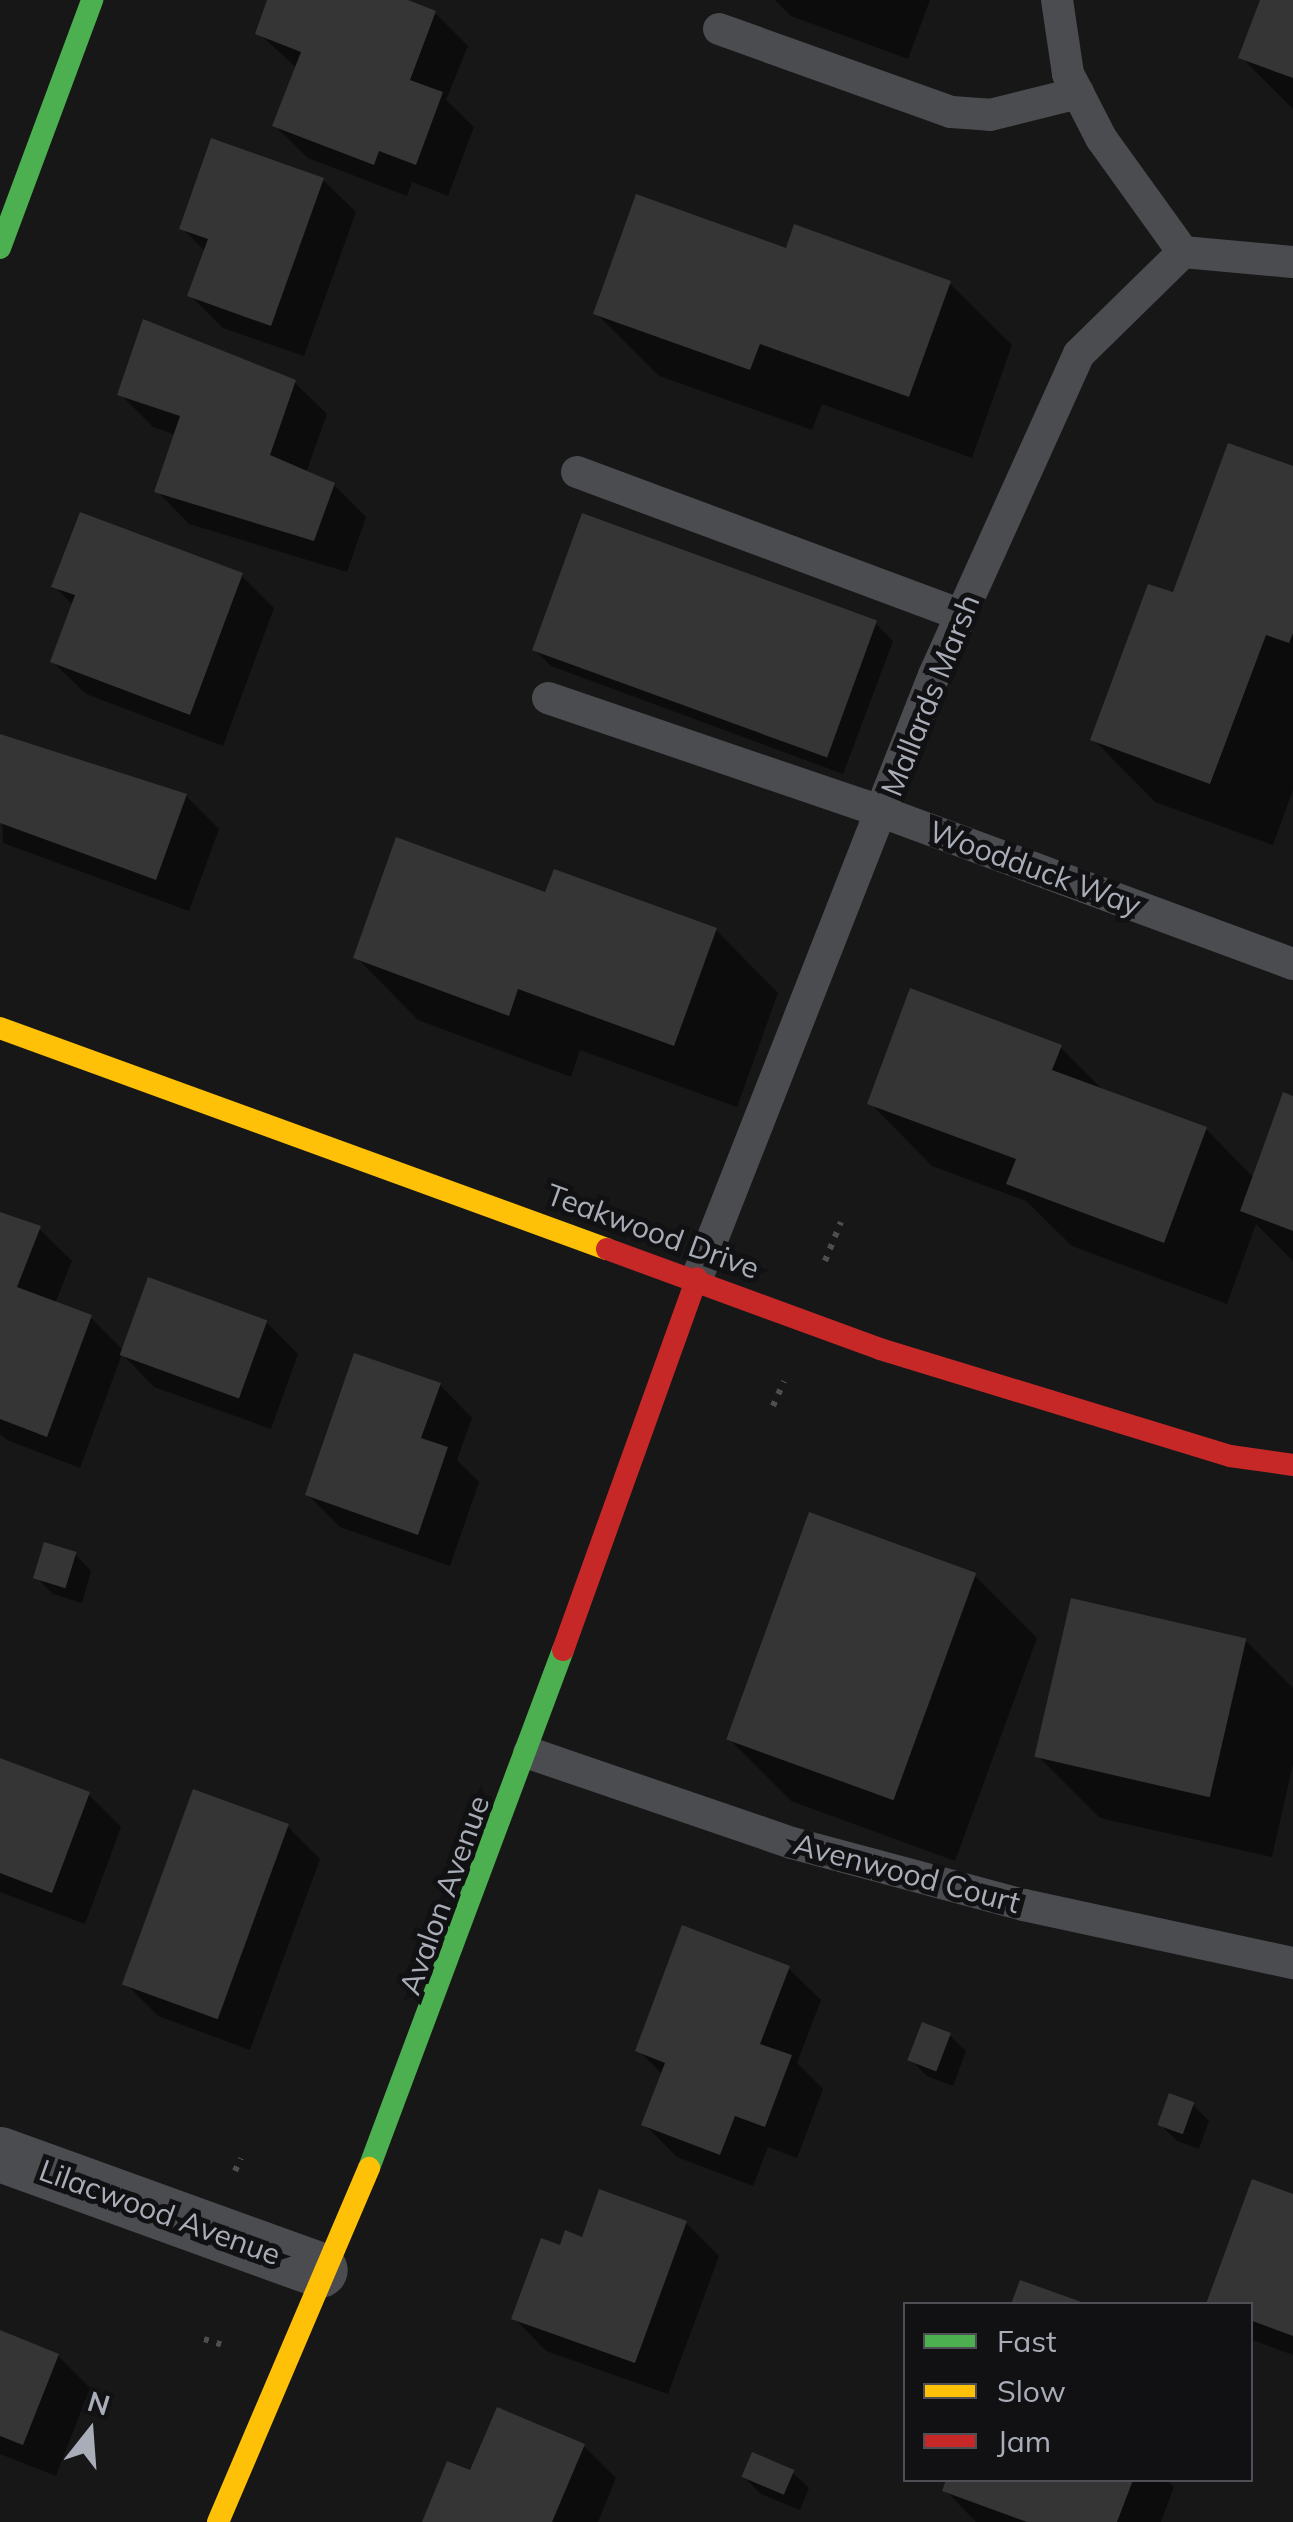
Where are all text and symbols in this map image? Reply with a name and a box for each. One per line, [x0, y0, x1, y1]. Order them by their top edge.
street label: Mallards Marsh [873, 589, 987, 801]
street label: Woodduck Way [924, 813, 1146, 923]
street label: Teakwood Drive [542, 1176, 764, 1286]
street label: Avalon Avenue [391, 1791, 497, 1999]
street label: Avenwood Court [790, 1825, 1024, 1921]
street label: Lilacwood Avenue [34, 2152, 286, 2272]
legend [903, 2302, 1253, 2482]
text: Fast [997, 2322, 1057, 2360]
text: Slow [997, 2372, 1066, 2410]
north arrow [40, 2382, 140, 2482]
text: N [84, 2383, 114, 2423]
text: Jam [997, 2422, 1051, 2460]

